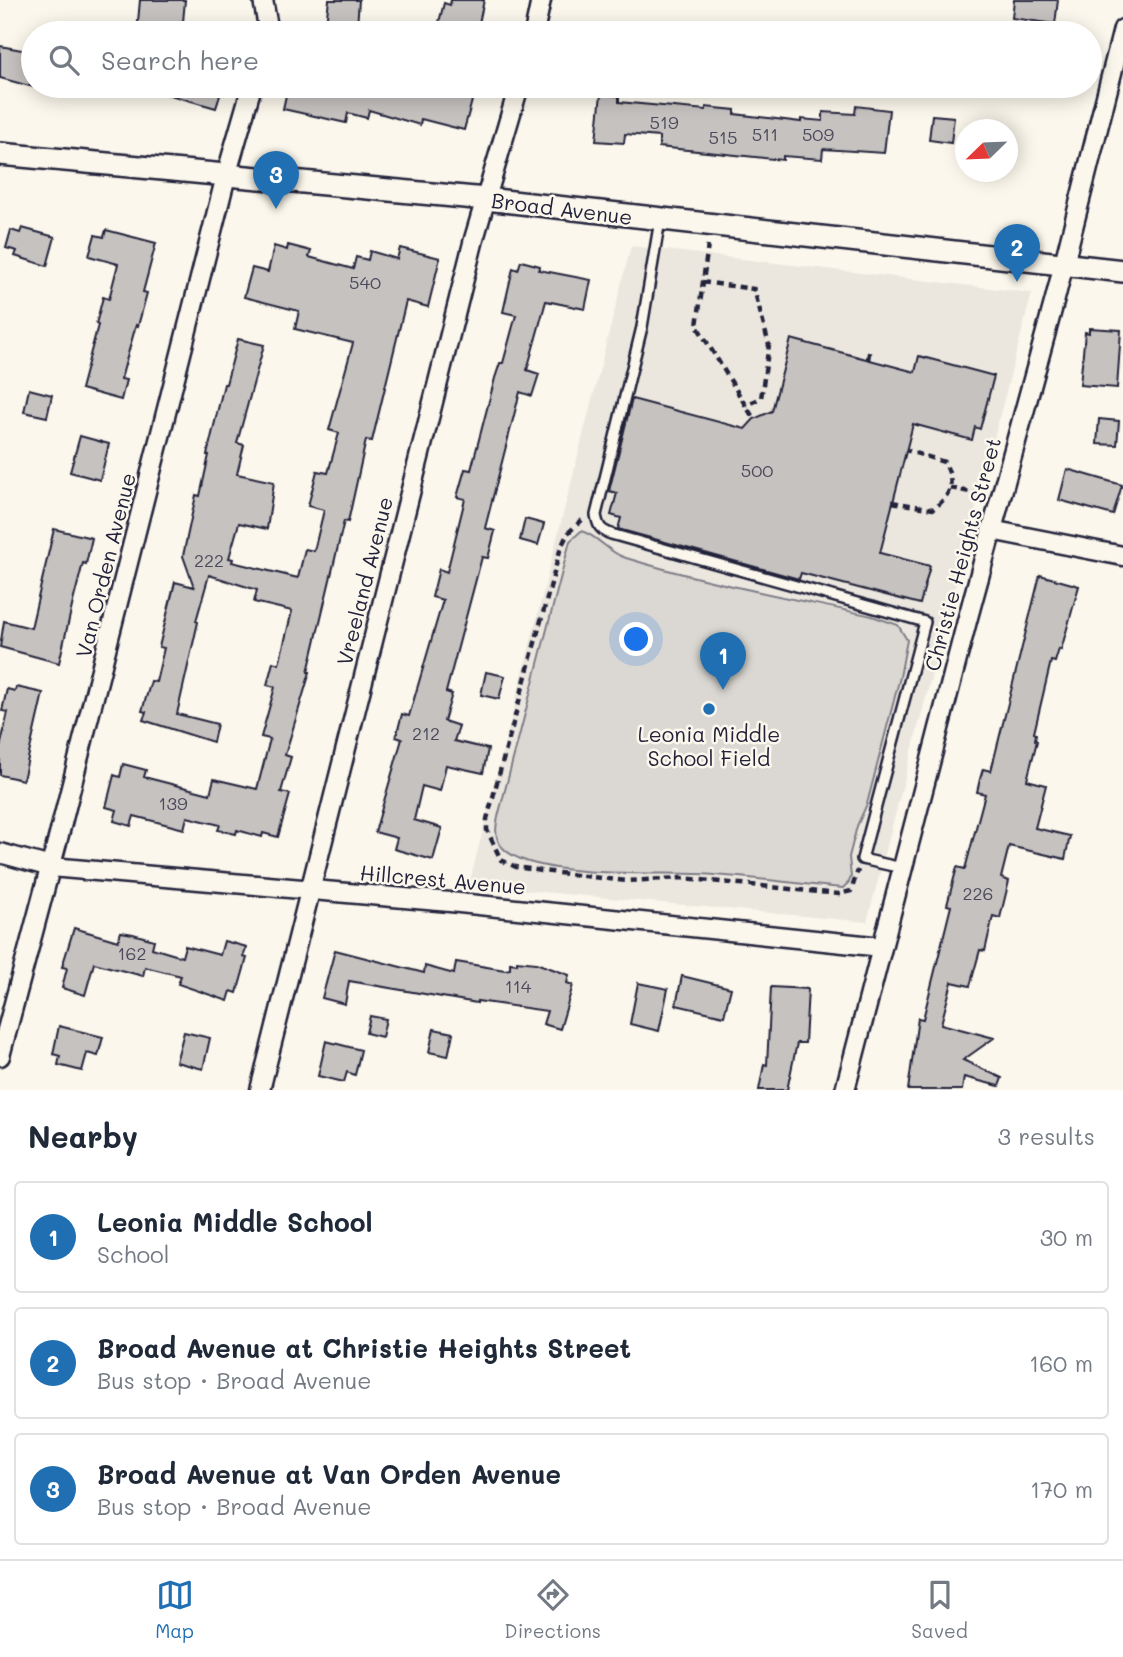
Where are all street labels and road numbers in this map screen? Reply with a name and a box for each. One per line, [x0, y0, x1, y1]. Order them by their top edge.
street label: Broad Avenue [490, 186, 634, 230]
street label: Christie Heights Street [918, 434, 1006, 674]
street label: Van Orden Avenue [69, 470, 141, 660]
street label: Vreeland Avenue [330, 494, 398, 668]
street label: Hillcrest Avenue [359, 858, 527, 900]

